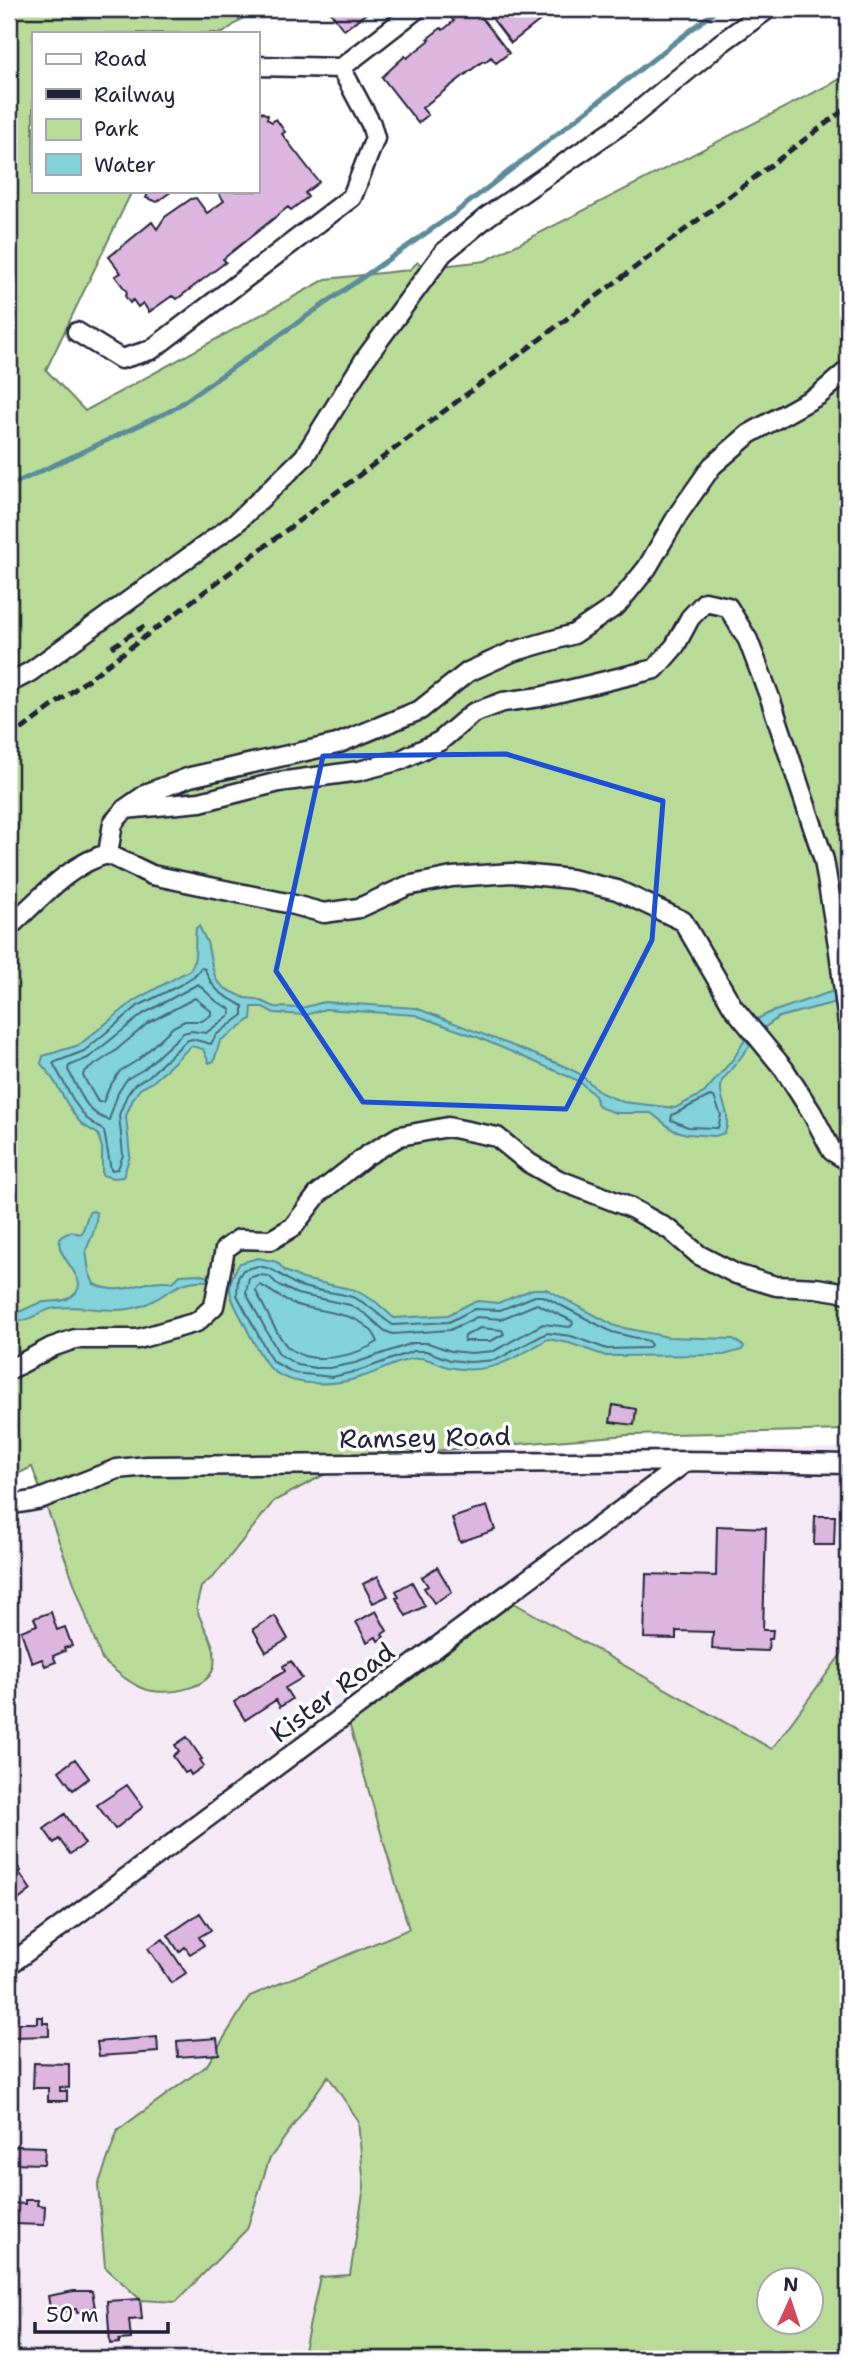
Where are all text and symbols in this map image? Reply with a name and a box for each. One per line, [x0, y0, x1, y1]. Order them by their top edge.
legend [32, 32, 259, 192]
text: Road [94, 45, 147, 73]
text: Railway [94, 81, 176, 109]
text: Park [94, 115, 139, 143]
text: Water [94, 151, 156, 179]
street label: Ramsey Road [339, 1418, 511, 1456]
street label: Kister Road [263, 1634, 401, 1750]
north arrow [756, 2266, 826, 2336]
text: N [783, 2272, 799, 2297]
scale bar [35, 2291, 168, 2335]
text: 50 m [46, 2301, 99, 2329]

